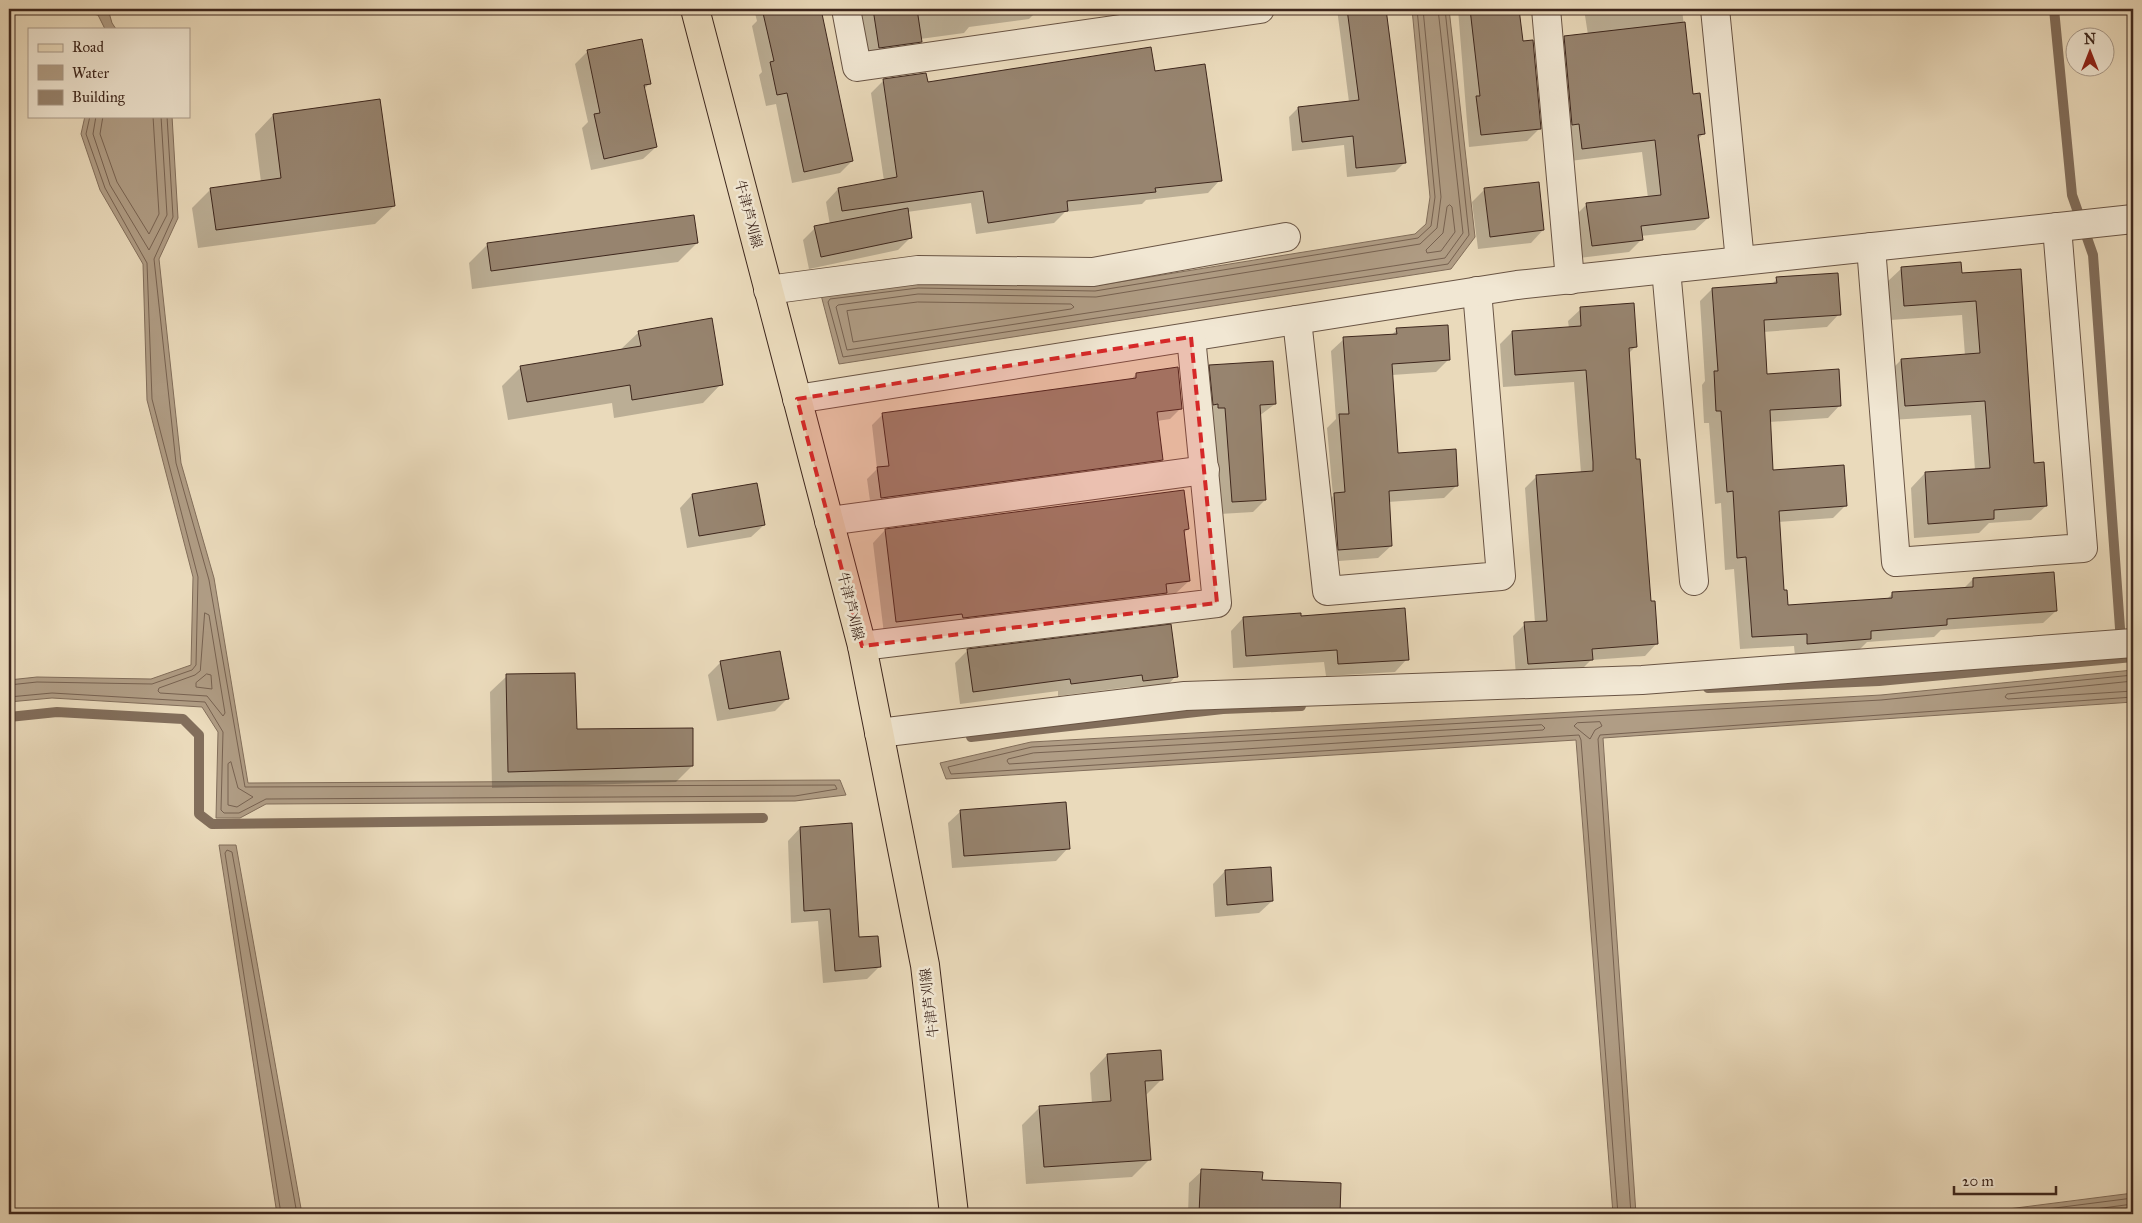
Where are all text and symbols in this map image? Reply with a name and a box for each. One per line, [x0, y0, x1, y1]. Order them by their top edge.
legend [28, 28, 190, 118]
north arrow [2064, 28, 2114, 78]
text: N [2084, 31, 2096, 48]
text: Road [72, 38, 104, 56]
text: Water [72, 64, 109, 82]
text: Building [72, 88, 126, 106]
street label: 牛津芦刈線 [731, 178, 766, 250]
street label: 牛津芦刈線 [834, 570, 867, 642]
street label: 牛津芦刈線 [917, 967, 942, 1039]
scale bar [1954, 1163, 2057, 1195]
text: 20 m [1962, 1172, 1994, 1190]

